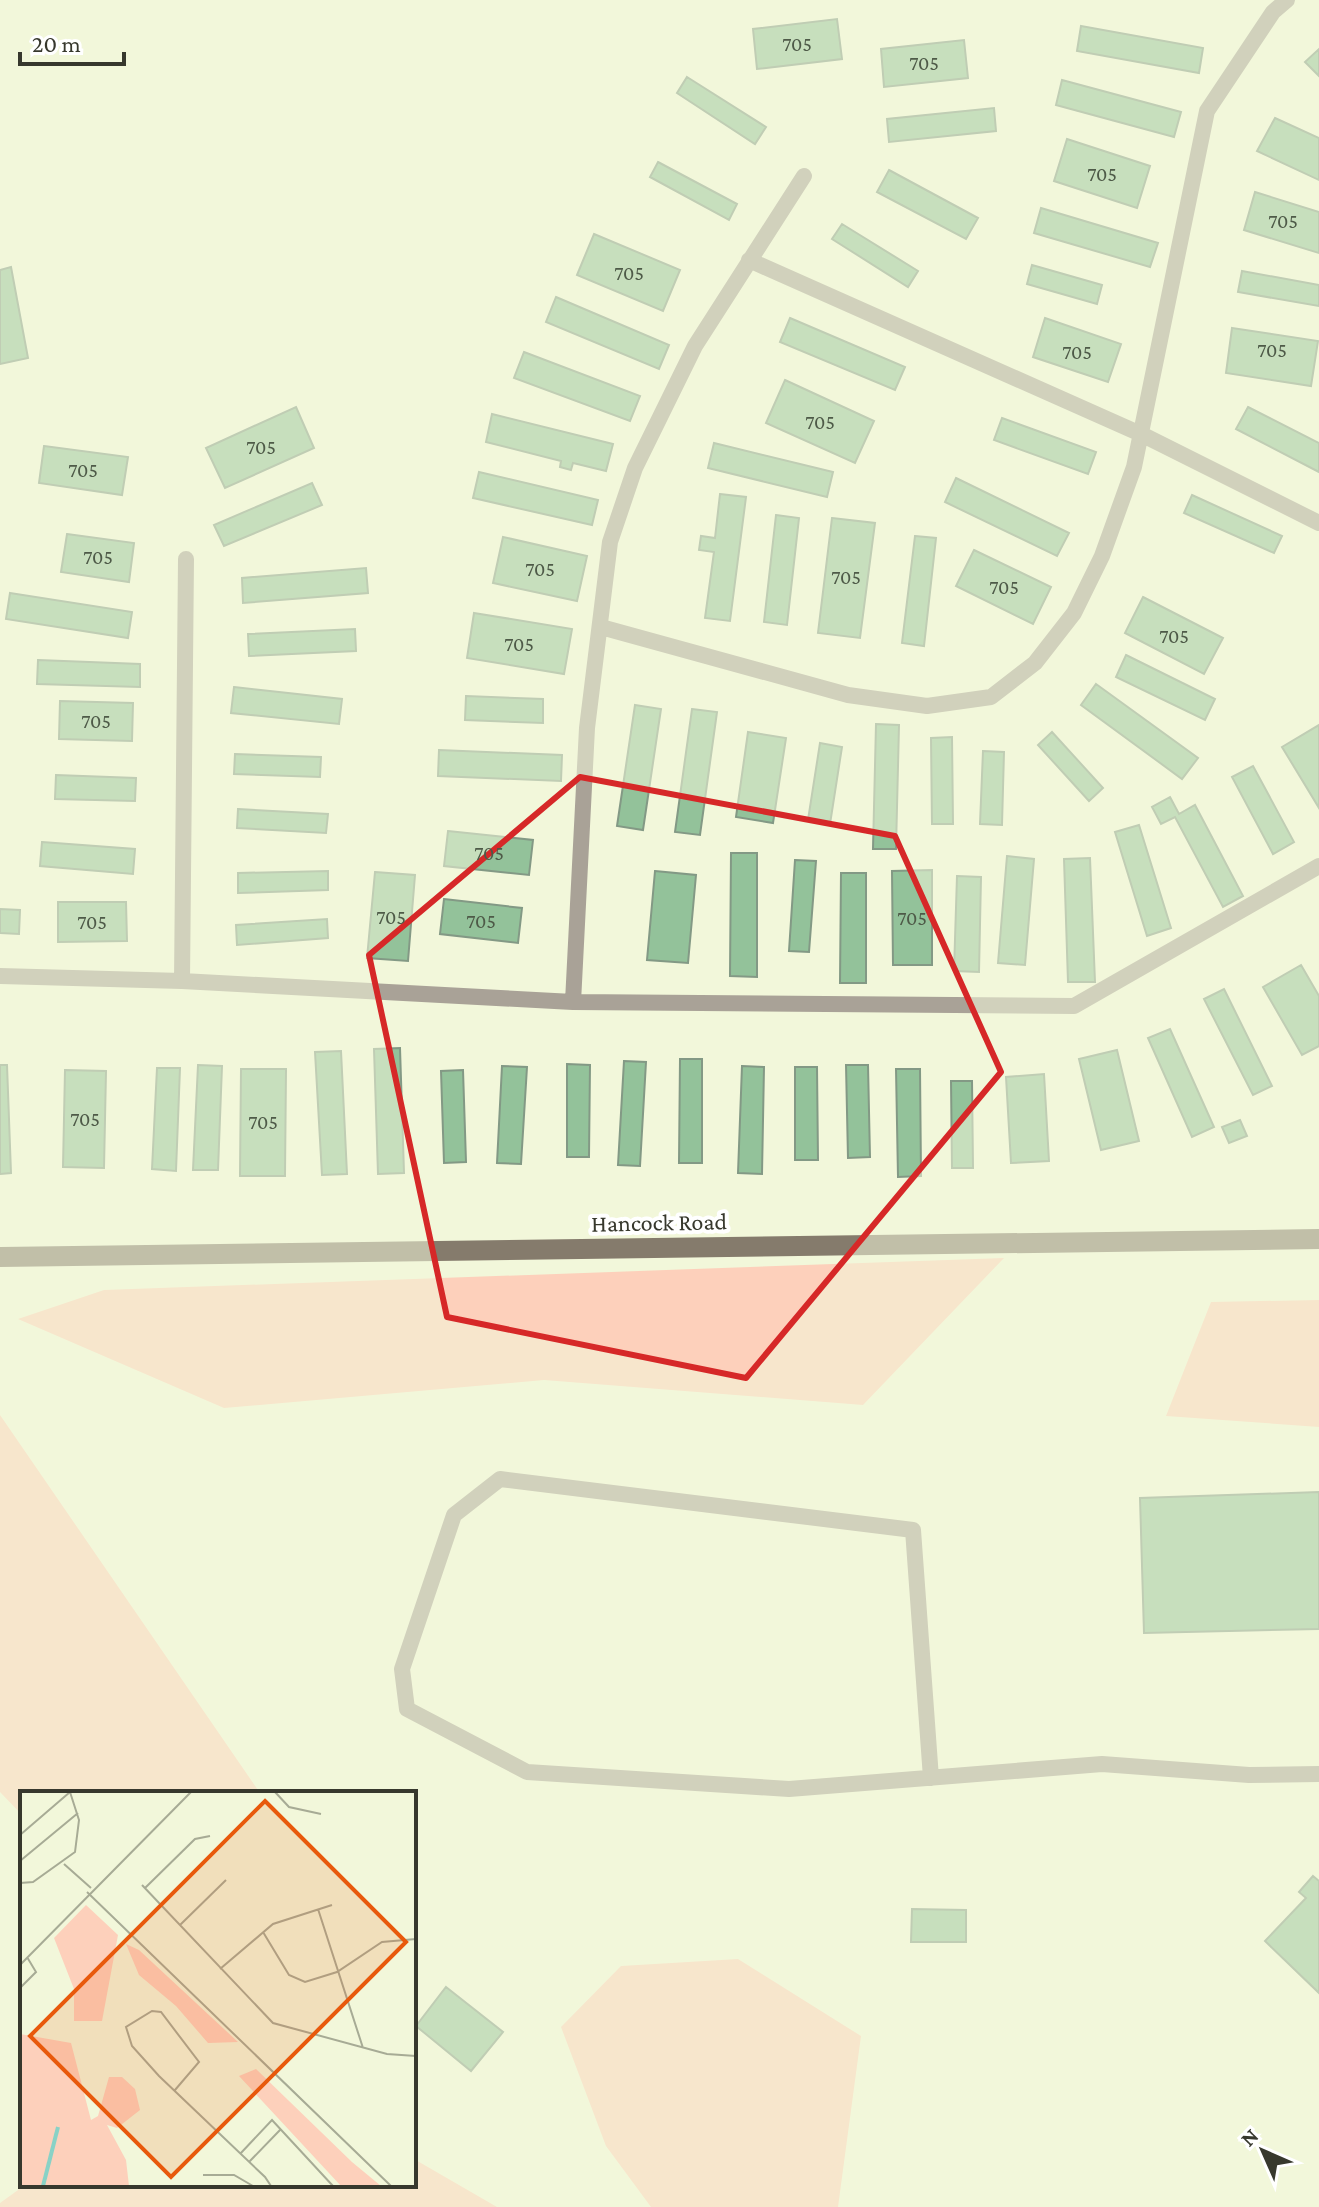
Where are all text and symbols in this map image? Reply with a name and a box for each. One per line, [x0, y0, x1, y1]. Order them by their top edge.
scale bar [20, 16, 124, 66]
text: 20 m [32, 30, 81, 57]
house number: 705 [782, 33, 812, 55]
house number: 705 [909, 52, 939, 74]
house number: 705 [1087, 163, 1117, 185]
house number: 705 [1268, 210, 1298, 232]
house number: 705 [614, 262, 644, 284]
house number: 705 [1257, 339, 1287, 361]
house number: 705 [1062, 341, 1092, 363]
house number: 705 [805, 411, 835, 433]
house number: 705 [246, 436, 276, 458]
house number: 705 [68, 459, 98, 481]
house number: 705 [83, 546, 113, 568]
house number: 705 [525, 558, 555, 580]
house number: 705 [831, 566, 861, 588]
house number: 705 [989, 576, 1019, 598]
house number: 705 [1159, 625, 1189, 647]
house number: 705 [504, 633, 534, 655]
house number: 705 [81, 710, 111, 732]
house number: 705 [474, 842, 504, 864]
house number: 705 [376, 906, 406, 928]
house number: 705 [897, 907, 927, 929]
house number: 705 [466, 910, 496, 932]
house number: 705 [77, 911, 107, 933]
house number: 705 [70, 1108, 100, 1130]
house number: 705 [248, 1111, 278, 1133]
street label: Hancock Road [591, 1207, 728, 1237]
inset map [20, 1791, 416, 2187]
north arrow [1223, 2111, 1303, 2191]
text: N [1235, 2123, 1263, 2151]

